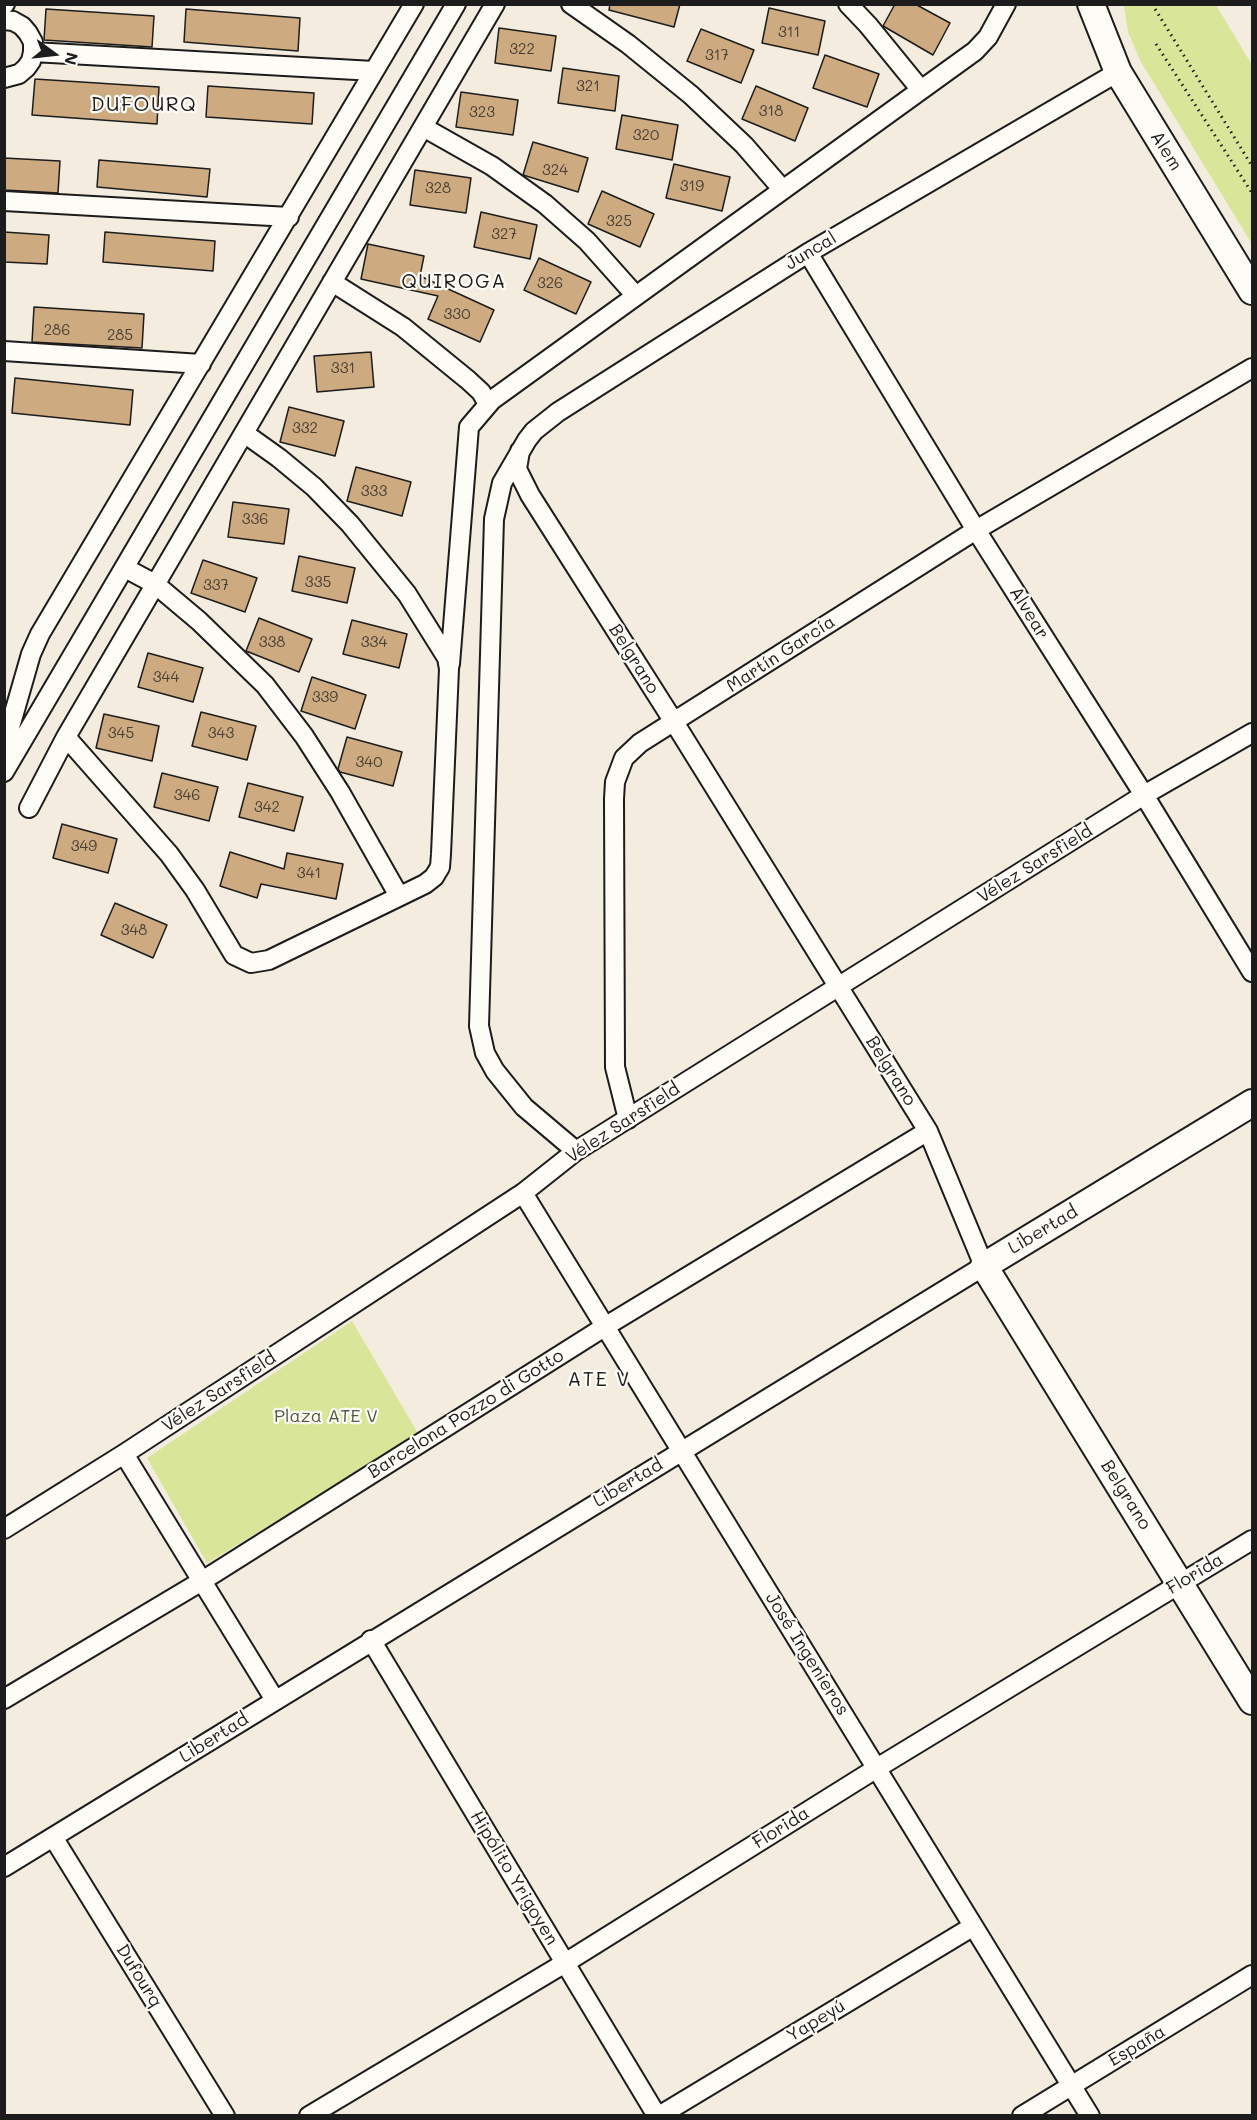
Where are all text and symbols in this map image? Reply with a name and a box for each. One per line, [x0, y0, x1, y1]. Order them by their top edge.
house number: 311 [778, 23, 800, 41]
north arrow [24, 24, 84, 84]
house number: 322 [509, 40, 535, 58]
house number: 317 [705, 46, 729, 64]
text: N [60, 50, 84, 67]
house number: 321 [576, 77, 600, 95]
district label: DUFOURQ [91, 93, 197, 117]
house number: 318 [759, 102, 783, 120]
house number: 323 [469, 103, 495, 121]
house number: 320 [633, 126, 659, 144]
street label: Alem [1146, 127, 1186, 175]
house number: 324 [542, 161, 568, 179]
house number: 319 [680, 177, 704, 195]
house number: 328 [425, 179, 451, 197]
house number: 325 [606, 212, 632, 230]
house number: 327 [491, 225, 517, 243]
street label: Juncal [781, 227, 841, 275]
district label: QUIROGA [401, 270, 507, 294]
house number: 326 [537, 274, 563, 292]
house number: 330 [444, 305, 470, 323]
house number: 286 [44, 321, 70, 339]
house number: 285 [107, 326, 133, 344]
house number: 331 [331, 359, 355, 377]
house number: 332 [292, 419, 318, 437]
house number: 333 [361, 482, 387, 500]
house number: 336 [242, 510, 268, 528]
house number: 335 [305, 573, 331, 591]
house number: 337 [203, 576, 229, 594]
street label: Alvear [1005, 583, 1053, 643]
street label: Martín García [723, 611, 839, 697]
street label: Belgrano [604, 620, 664, 698]
house number: 338 [259, 633, 285, 651]
house number: 334 [361, 633, 387, 651]
house number: 344 [153, 668, 179, 686]
house number: 339 [312, 688, 338, 706]
house number: 345 [108, 724, 134, 742]
house number: 343 [208, 724, 234, 742]
house number: 340 [356, 753, 382, 771]
house number: 346 [174, 786, 200, 804]
house number: 342 [254, 798, 280, 816]
street label: Vélez Sarsfield [974, 820, 1096, 908]
house number: 349 [71, 837, 97, 855]
house number: 341 [297, 864, 321, 882]
house number: 348 [121, 921, 147, 939]
street label: Belgrano [861, 1032, 921, 1110]
street label: Vélez Sarsfield [562, 1078, 684, 1168]
street label: Libertad [1004, 1201, 1082, 1259]
street label: Barcelona Pozzo di Gotto [364, 1345, 568, 1483]
street label: Vélez Sarsfield [158, 1347, 280, 1437]
district label: ATE V [567, 1368, 631, 1392]
park label: Plaza ATE V [274, 1405, 378, 1427]
street label: Libertad [589, 1454, 667, 1512]
street label: Belgrano [1096, 1456, 1156, 1534]
street label: Florida [1163, 1549, 1227, 1599]
street label: José Ingenieros [761, 1589, 853, 1719]
street label: Libertad [176, 1708, 252, 1768]
street label: Florida [749, 1802, 813, 1854]
street label: Hipólito Yrigoyen [465, 1807, 563, 1949]
street label: Dufourq [111, 1940, 167, 2012]
street label: Yapeyú [783, 1995, 849, 2047]
street label: España [1105, 2021, 1169, 2071]

